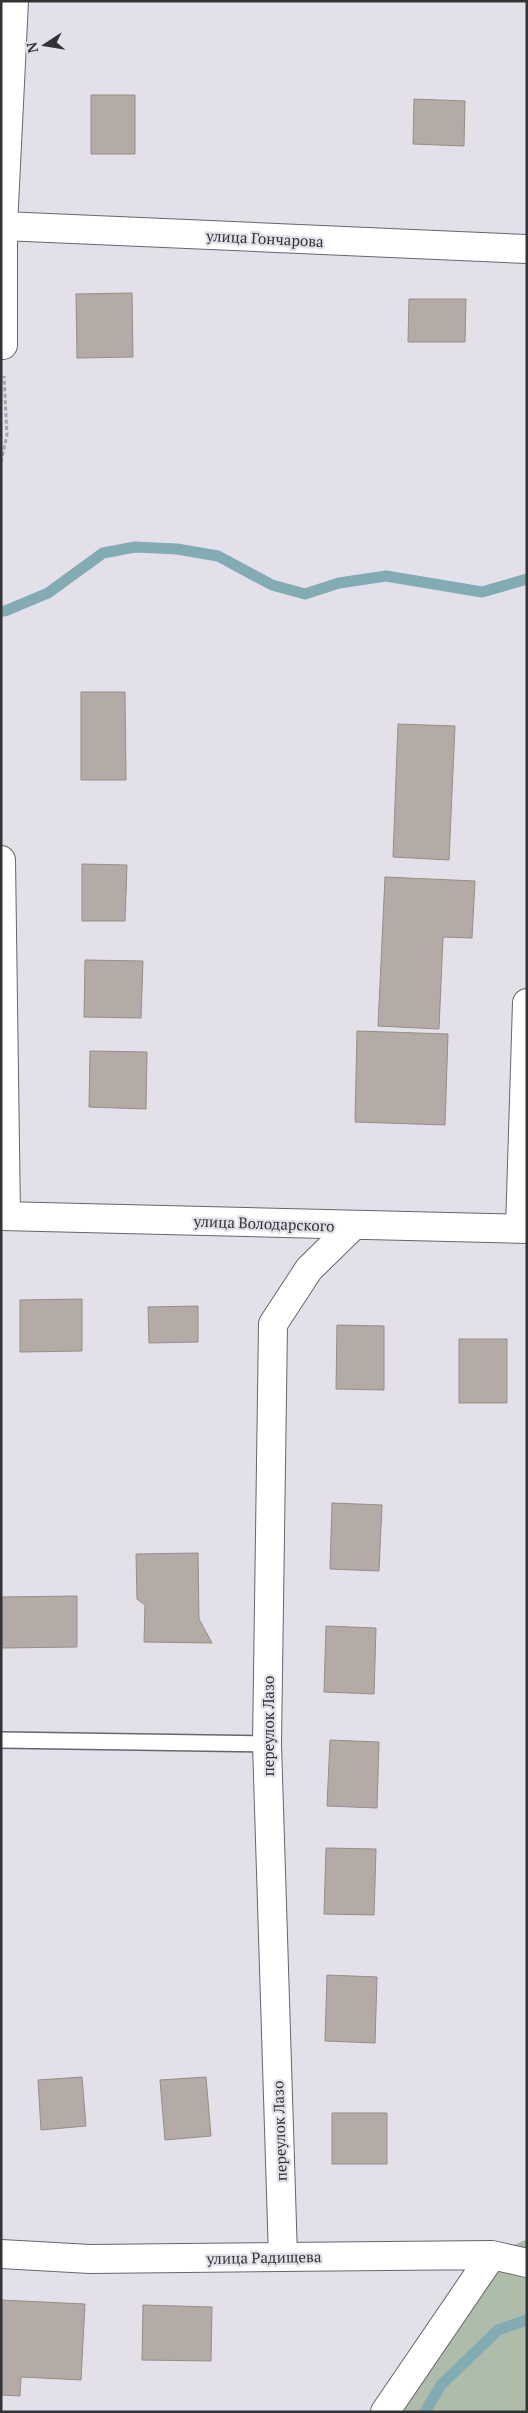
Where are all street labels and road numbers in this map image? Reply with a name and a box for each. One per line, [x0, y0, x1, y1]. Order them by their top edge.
street label: улица Гончарова [205, 225, 325, 251]
street label: улица Володарского [192, 1211, 335, 1235]
street label: переулок Лазо [258, 1676, 278, 1776]
street label: переулок Лазо [267, 2080, 291, 2182]
street label: улица Радищева [205, 2246, 322, 2268]

